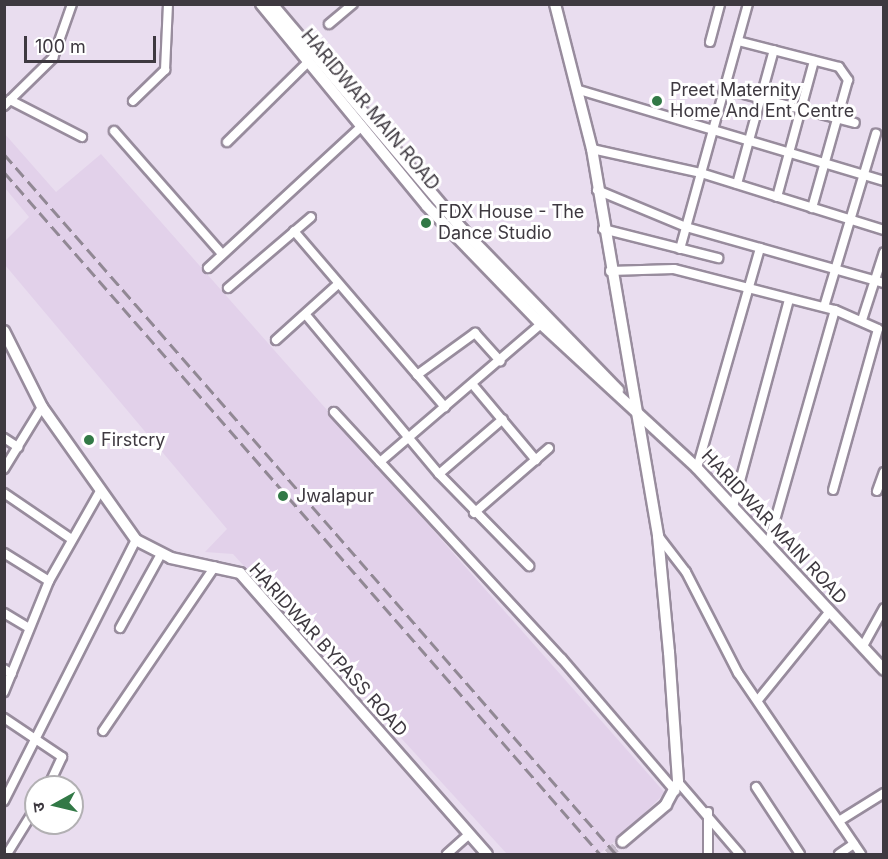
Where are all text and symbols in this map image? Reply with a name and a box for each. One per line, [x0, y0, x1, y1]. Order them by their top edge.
scale bar [27, 24, 159, 62]
street label: HARIDWAR MAIN ROAD [296, 25, 444, 195]
text: 100 m [35, 36, 86, 57]
place label: Preet Maternity Home And Ent Centre [670, 80, 854, 122]
marker: Preet Maternity Home And Ent Centre [648, 92, 666, 110]
place label: FDX House - The Dance Studio [438, 202, 584, 244]
marker: FDX House - The Dance Studio [419, 216, 433, 230]
place label: Firstcry [101, 429, 165, 451]
marker: Firstcry [82, 433, 96, 447]
street label: HARIDWAR MAIN ROAD [697, 445, 851, 609]
place label: Jwalapur [296, 485, 374, 507]
marker: Jwalapur [274, 487, 292, 505]
street label: HARIDWAR BYPASS ROAD [244, 559, 412, 741]
north arrow [24, 775, 84, 835]
text: उ [28, 801, 49, 813]

